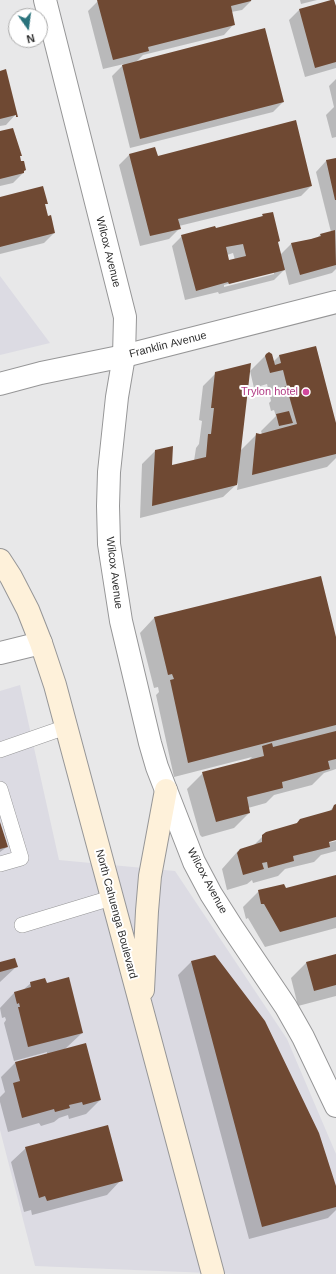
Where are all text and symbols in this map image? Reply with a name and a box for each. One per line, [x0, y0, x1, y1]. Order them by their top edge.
north arrow [8, 8, 48, 48]
text: N [25, 32, 36, 45]
street label: Wilcox Avenue [93, 215, 123, 289]
street label: Franklin Avenue [128, 329, 208, 361]
place label: Trylon hotel [241, 385, 298, 399]
marker: Trylon hotel [301, 387, 311, 397]
street label: Wilcox Avenue [103, 536, 125, 610]
street label: Wilcox Avenue [184, 846, 230, 916]
street label: North Cahuenga Boulevard [92, 848, 140, 980]

